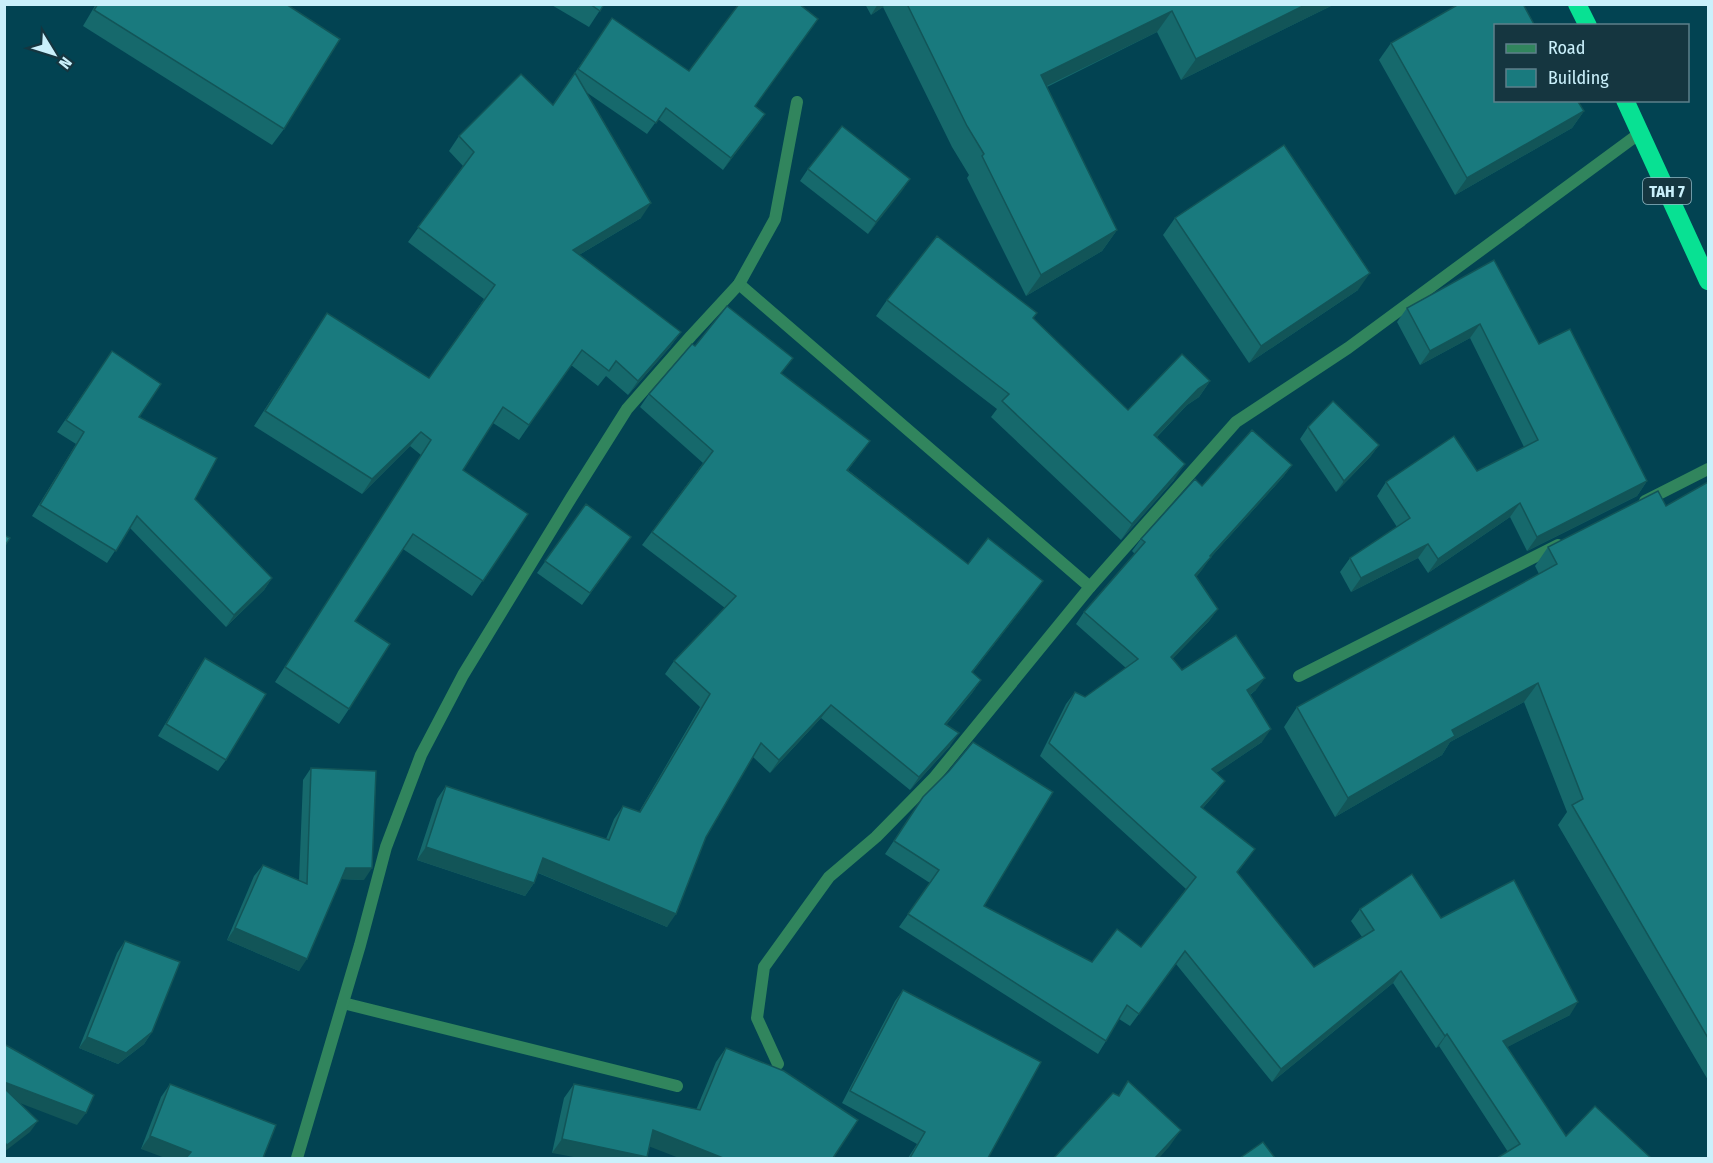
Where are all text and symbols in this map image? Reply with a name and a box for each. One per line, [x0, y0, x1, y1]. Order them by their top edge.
north arrow [24, 24, 84, 84]
legend [1494, 24, 1689, 102]
text: Road [1548, 37, 1585, 59]
text: N [55, 53, 76, 73]
text: Building [1548, 67, 1609, 89]
road number: TAH 7 [1643, 178, 1691, 204]

